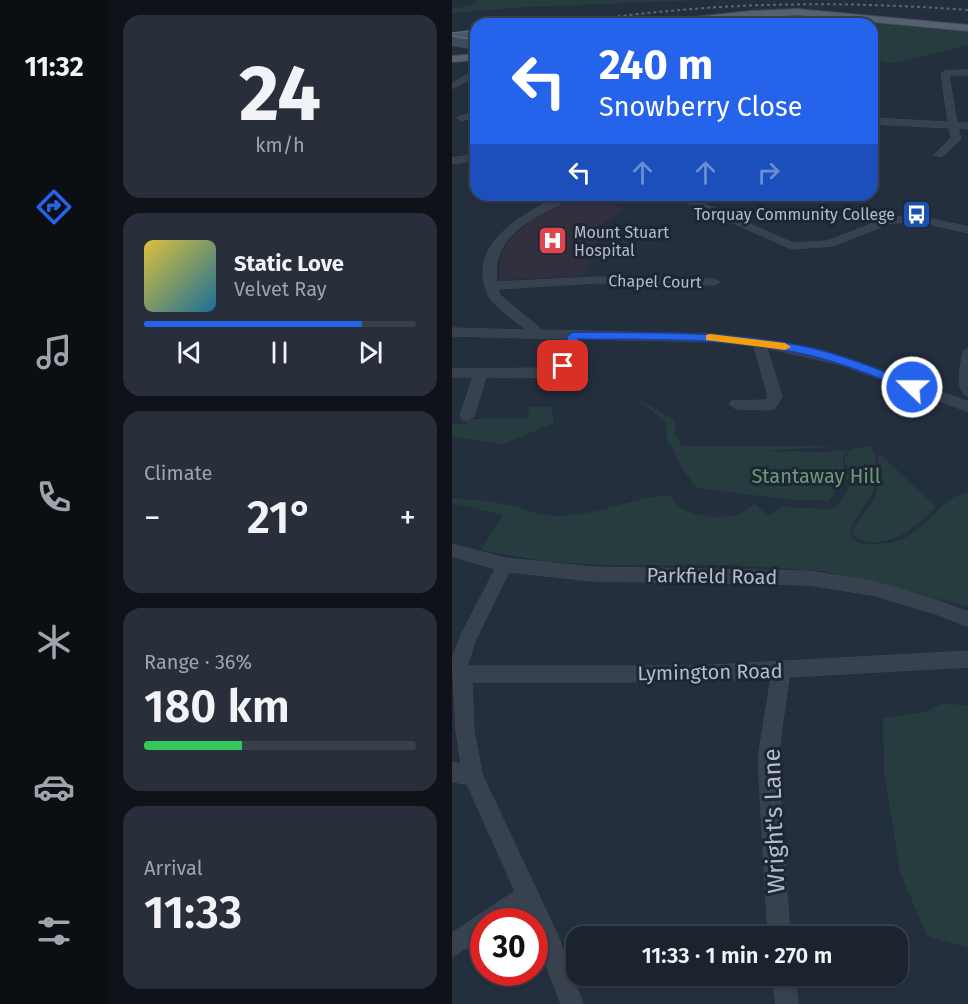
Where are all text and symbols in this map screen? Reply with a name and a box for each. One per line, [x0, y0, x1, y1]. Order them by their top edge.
text: 240 m [599, 40, 713, 90]
icon: left [500, 42, 578, 120]
text: 24 [239, 47, 321, 141]
text: 11:32 [24, 51, 84, 83]
text: Snowberry Close [599, 91, 802, 123]
text: km/h [255, 133, 305, 157]
icon: left [563, 156, 596, 189]
icon: ahead [626, 156, 659, 189]
icon: ahead [689, 156, 722, 189]
icon: right [752, 156, 785, 189]
icon: directions [33, 186, 75, 228]
bus stop icon: Torquay Community College [900, 198, 932, 230]
place label: Torquay Community College [694, 205, 895, 224]
place label: Mount Stuart Hospital [574, 223, 669, 260]
hospital icon: Mount Stuart Hospital [537, 225, 569, 257]
text: Static Love [234, 250, 344, 277]
street label: Chapel Court [608, 271, 702, 292]
text: Velvet Ray [234, 277, 327, 301]
icon: music [33, 331, 75, 373]
icon: previous [173, 336, 206, 369]
icon: pause [263, 336, 296, 369]
icon: next [354, 336, 387, 369]
pin [537, 340, 588, 391]
icon: arrive [546, 349, 579, 382]
position arrow [880, 355, 944, 419]
text: Climate [144, 461, 212, 485]
park label: Stantaway Hill [751, 464, 881, 488]
icon: phone [33, 476, 75, 518]
text: 21° [247, 491, 313, 545]
text: − [144, 498, 161, 538]
text: + [400, 498, 416, 538]
street label: Parkfield Road [646, 563, 778, 589]
icon: climate [33, 621, 75, 663]
text: Range · 36% [144, 650, 252, 674]
street label: Lymington Road [637, 659, 783, 685]
text: 180 km [144, 680, 290, 734]
street label: Wright's Lane [757, 748, 791, 894]
icon: car [33, 766, 75, 808]
text: Arrival [144, 856, 203, 880]
text: 11:33 [144, 886, 242, 940]
speed limit sign: 30 [470, 908, 548, 986]
icon: filters [33, 910, 75, 952]
text: 11:33 · 1 min · 270 m [642, 942, 832, 969]

